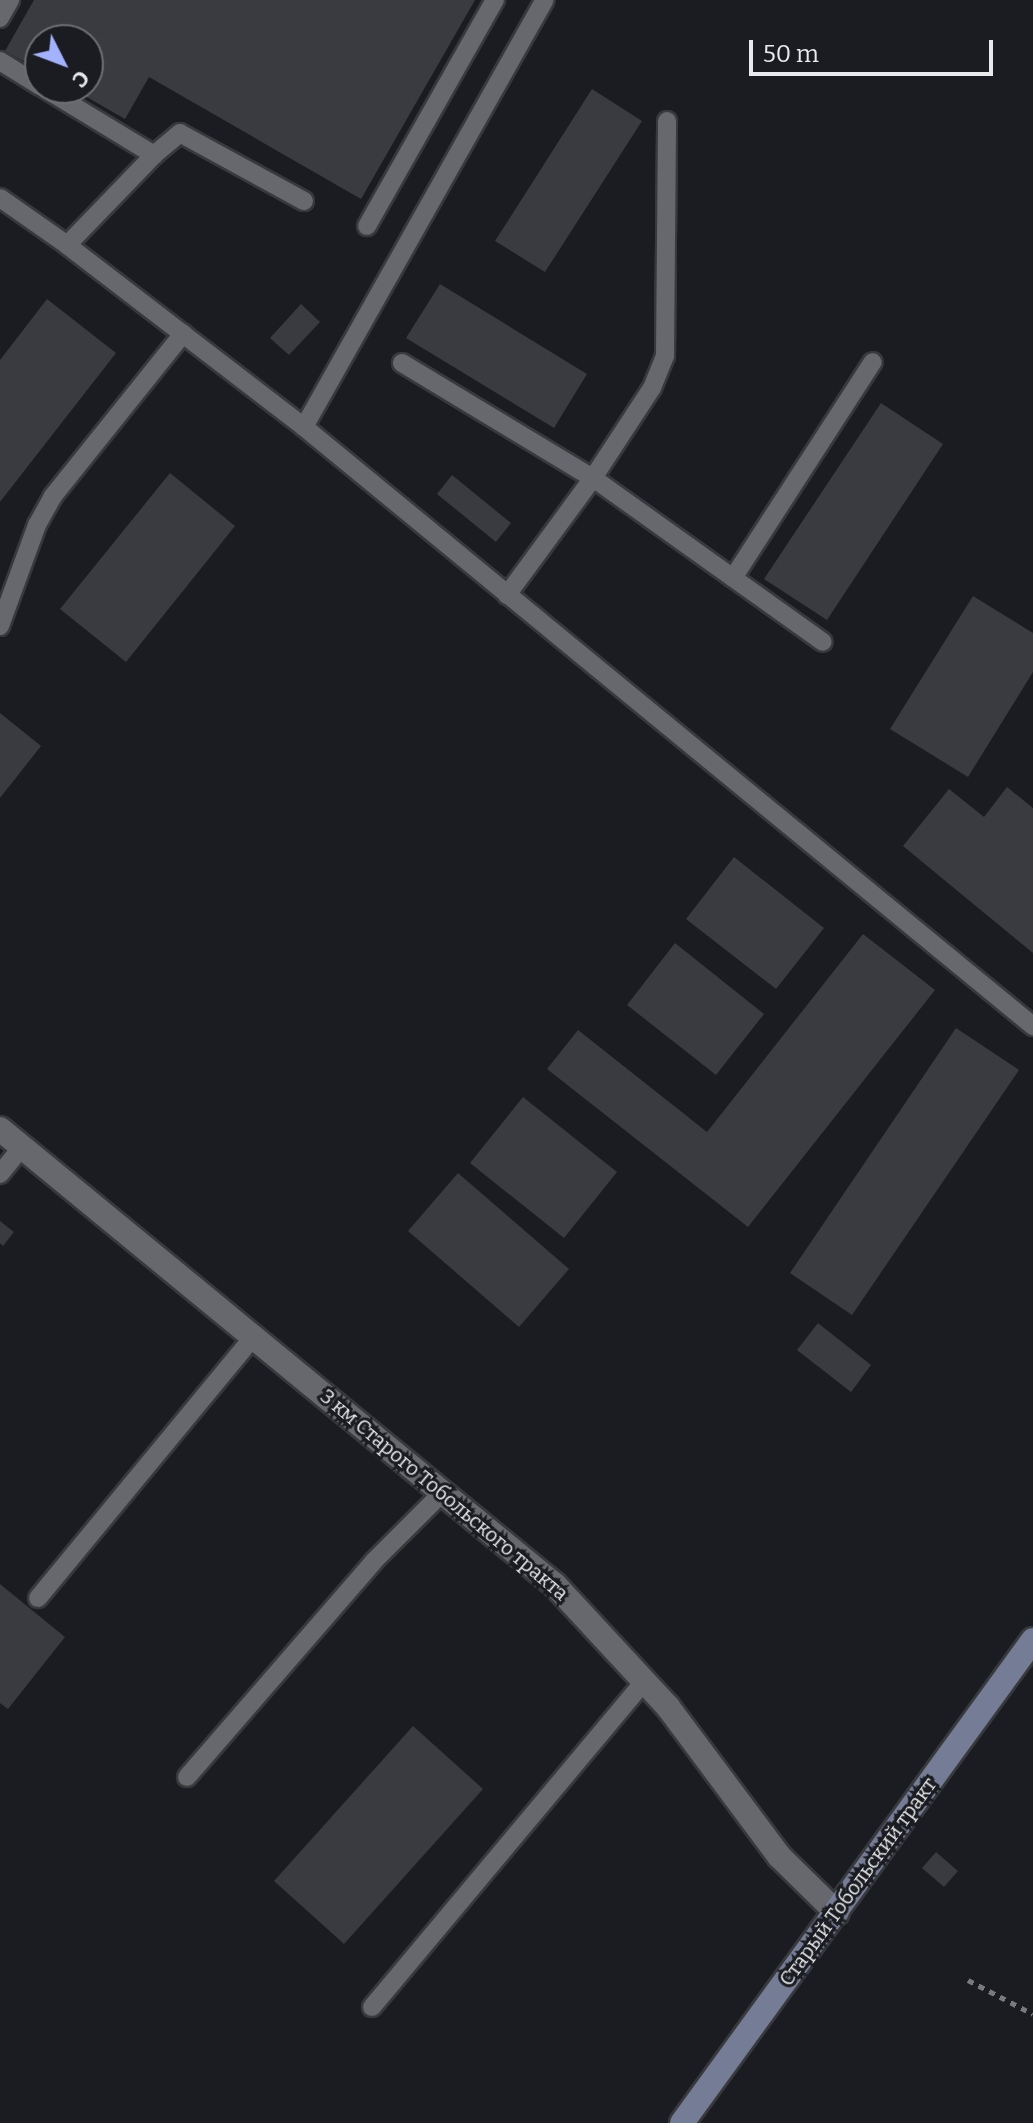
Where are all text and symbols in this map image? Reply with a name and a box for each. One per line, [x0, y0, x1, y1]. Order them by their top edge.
north arrow [24, 24, 104, 104]
scale bar [753, 24, 997, 74]
text: 50 m [763, 40, 819, 68]
text: С [66, 65, 95, 93]
street label: 3 км Старого Тобольского тракта [315, 1384, 573, 1606]
street label: Старый Тобольский тракт [774, 1773, 942, 1991]

